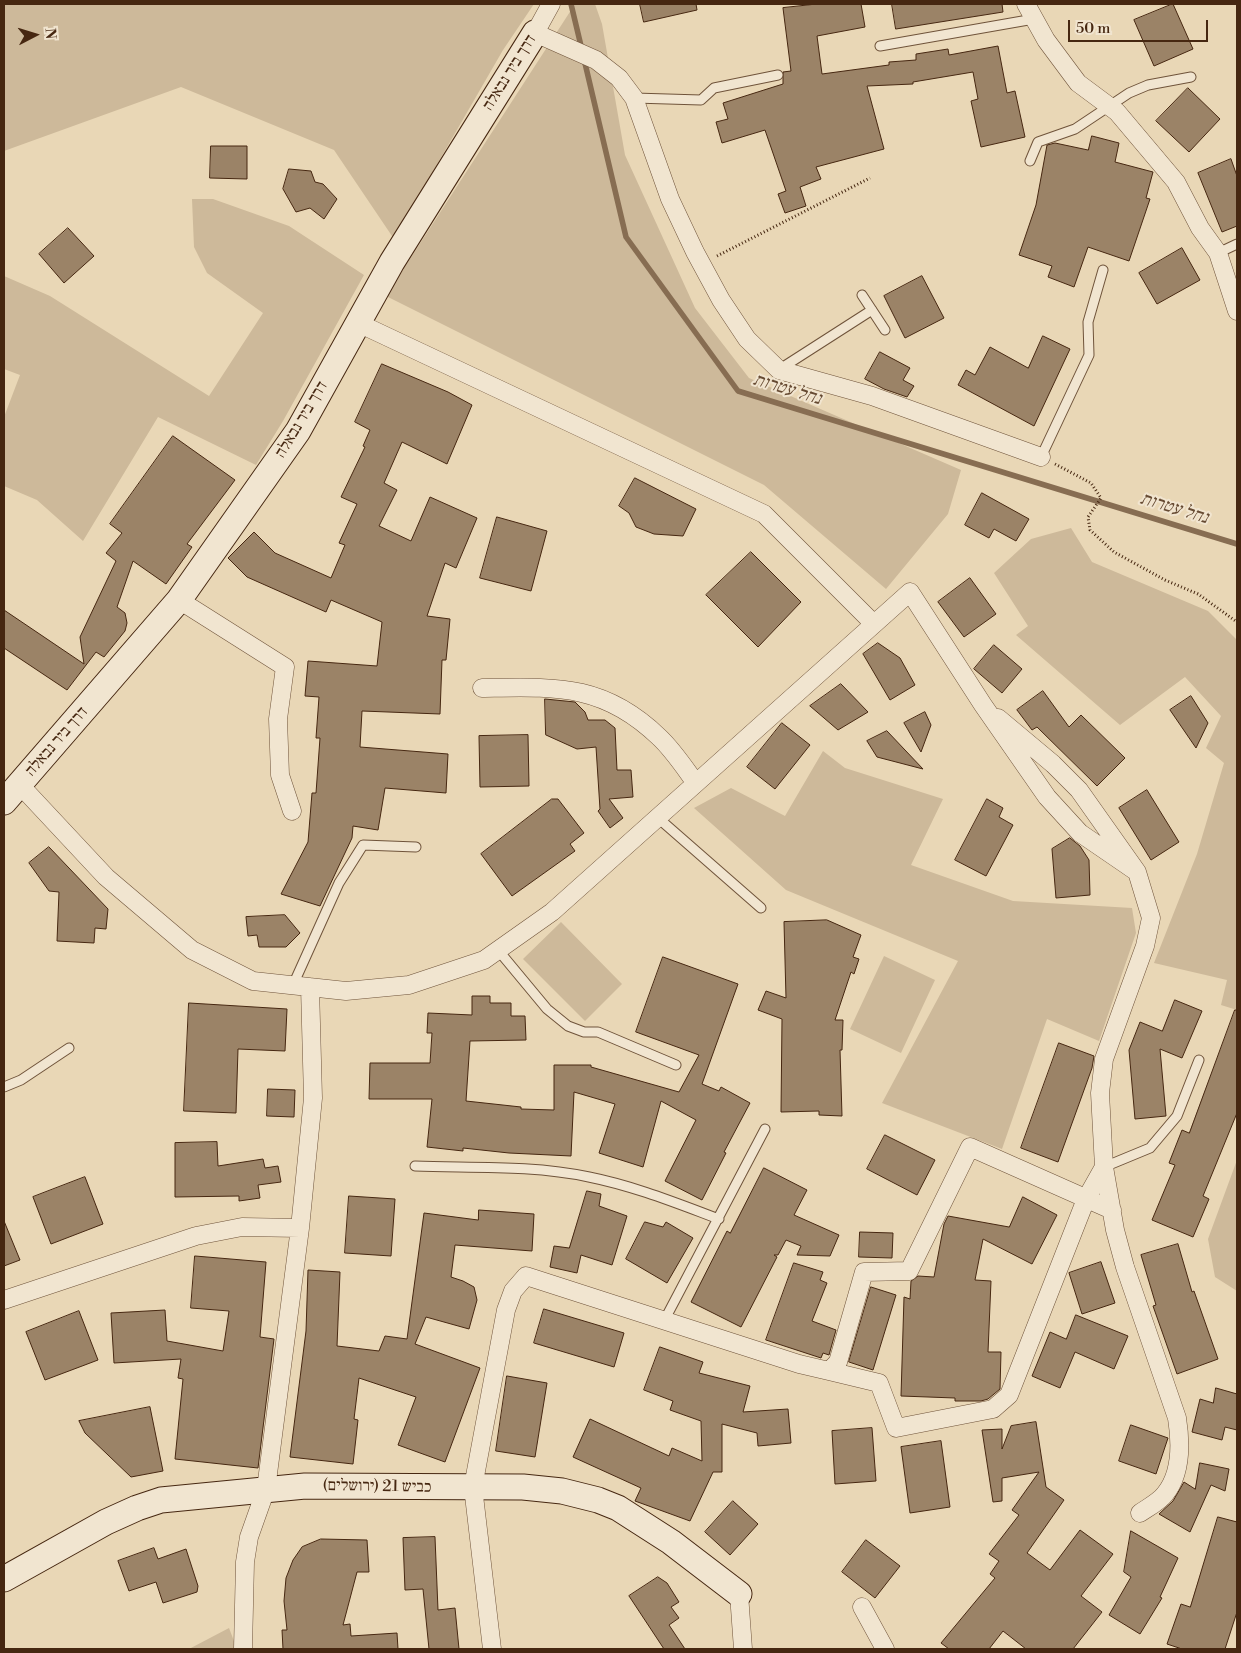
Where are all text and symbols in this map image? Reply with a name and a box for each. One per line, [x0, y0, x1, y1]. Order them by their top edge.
north arrow [10, 10, 60, 60]
scale bar [1071, 10, 1211, 42]
text: 50 m [1076, 19, 1110, 38]
text: N [40, 27, 59, 40]
street label: דרך ביר נבאלה [479, 31, 541, 115]
water label: נחל עטרות [750, 369, 824, 411]
street label: דרך ביר נבאלה [272, 378, 332, 462]
water label: נחל עטרות [1137, 488, 1211, 530]
street label: דרך ביר נבאלה [22, 703, 92, 781]
street label: כביש 21 (ירושלים) [322, 1476, 432, 1498]

